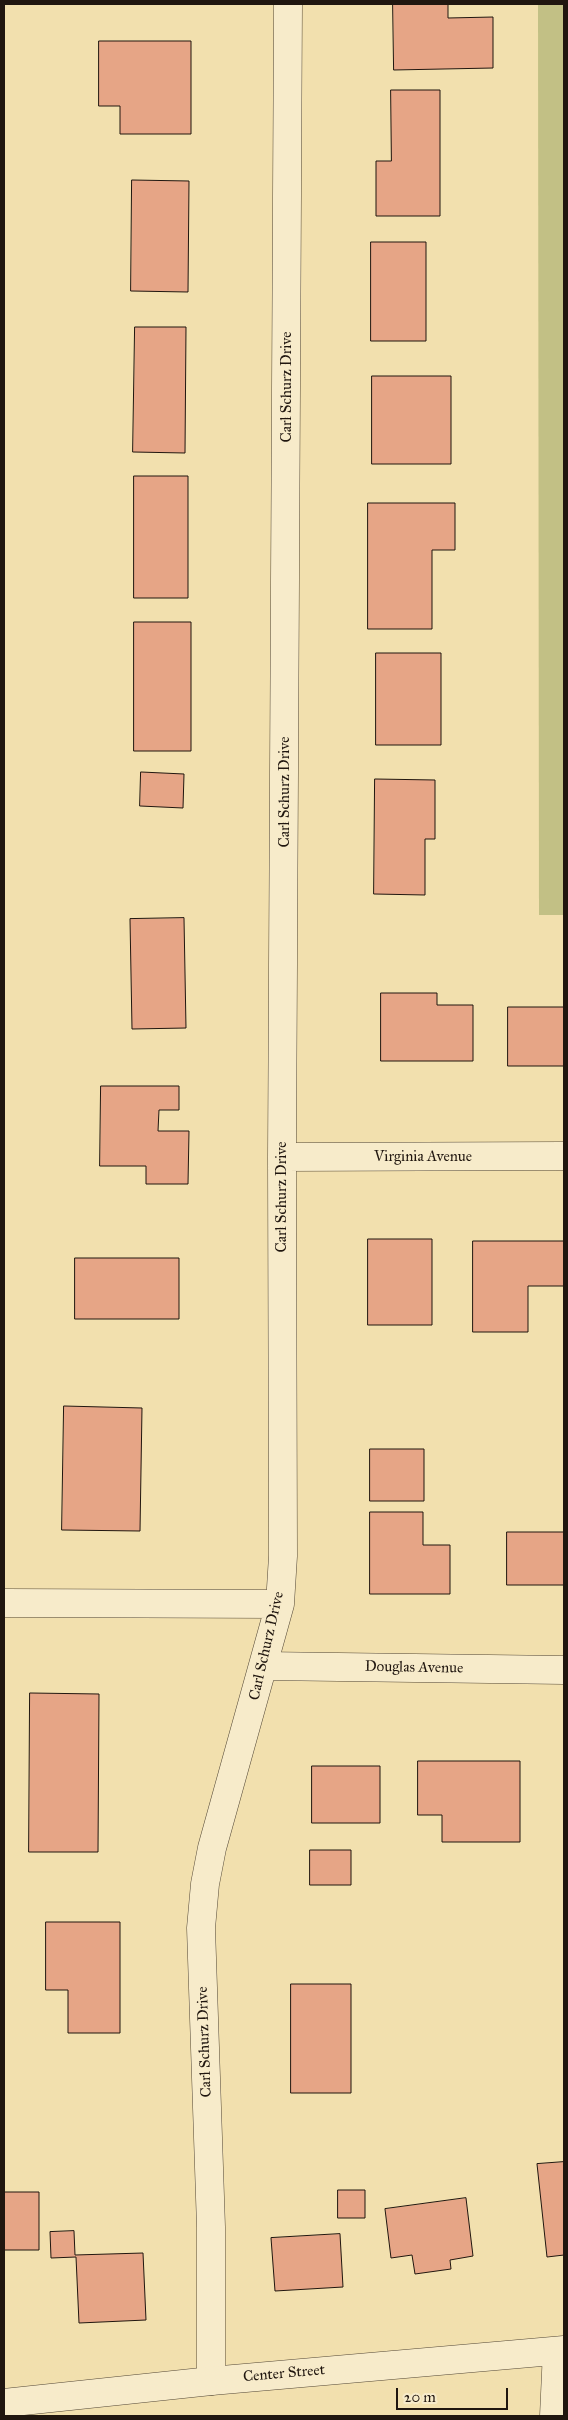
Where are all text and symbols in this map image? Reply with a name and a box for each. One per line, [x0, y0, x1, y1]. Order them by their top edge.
street label: Carl Schurz Drive [278, 331, 296, 443]
street label: Carl Schurz Drive [276, 736, 294, 848]
street label: Carl Schurz Drive [273, 1141, 291, 1253]
street label: Virginia Avenue [374, 1148, 472, 1166]
street label: Carl Schurz Drive [246, 1590, 288, 1702]
street label: Douglas Avenue [365, 1658, 463, 1678]
street label: Carl Schurz Drive [194, 1986, 216, 2098]
street label: Center Street [242, 2361, 326, 2387]
scale bar [398, 2378, 510, 2410]
text: 20 m [404, 2388, 436, 2406]

